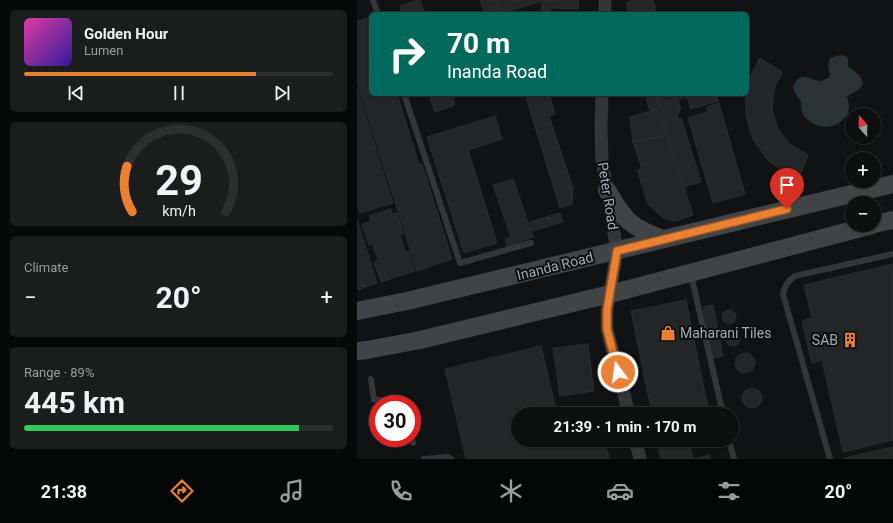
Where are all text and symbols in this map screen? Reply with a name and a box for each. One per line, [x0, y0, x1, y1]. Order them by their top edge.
text: Golden Hour [84, 25, 168, 43]
text: 70 m [447, 27, 510, 60]
icon: right [381, 28, 433, 80]
text: Lumen [84, 43, 123, 58]
text: Inanda Road [447, 61, 547, 82]
icon: previous [65, 82, 87, 104]
icon: pause [168, 82, 190, 104]
icon: next [271, 82, 293, 104]
north arrow [845, 108, 881, 144]
map controls [845, 108, 881, 232]
button: + [845, 152, 881, 188]
text: 29 [155, 155, 202, 204]
street label: Peter Road [595, 161, 621, 231]
pin [770, 168, 804, 209]
icon: arrive [776, 174, 798, 196]
button: − [845, 196, 881, 232]
text: km/h [162, 202, 195, 218]
street label: Inanda Road [515, 249, 595, 283]
text: Climate [24, 260, 68, 275]
text: 20° [155, 280, 202, 315]
text: − [24, 285, 37, 310]
text: + [321, 285, 333, 310]
shop icon: Maharani Tiles [659, 324, 677, 342]
place label: Maharani Tiles [680, 325, 771, 341]
building icon: SAB [841, 331, 859, 349]
place label: SAB [812, 332, 838, 348]
position arrow [597, 351, 639, 393]
text: Range · 89% [24, 365, 94, 380]
text: 445 km [24, 385, 125, 420]
speed limit sign: 30 [369, 395, 421, 447]
text: 21:39 · 1 min · 170 m [554, 418, 696, 436]
icon: directions [168, 477, 196, 505]
icon: music [278, 477, 306, 505]
icon: phone [387, 477, 415, 505]
icon: climate [497, 477, 525, 505]
icon: car [606, 477, 634, 505]
icon: filters [715, 477, 743, 505]
text: 21:38 [41, 481, 87, 502]
text: 20° [825, 481, 852, 502]

